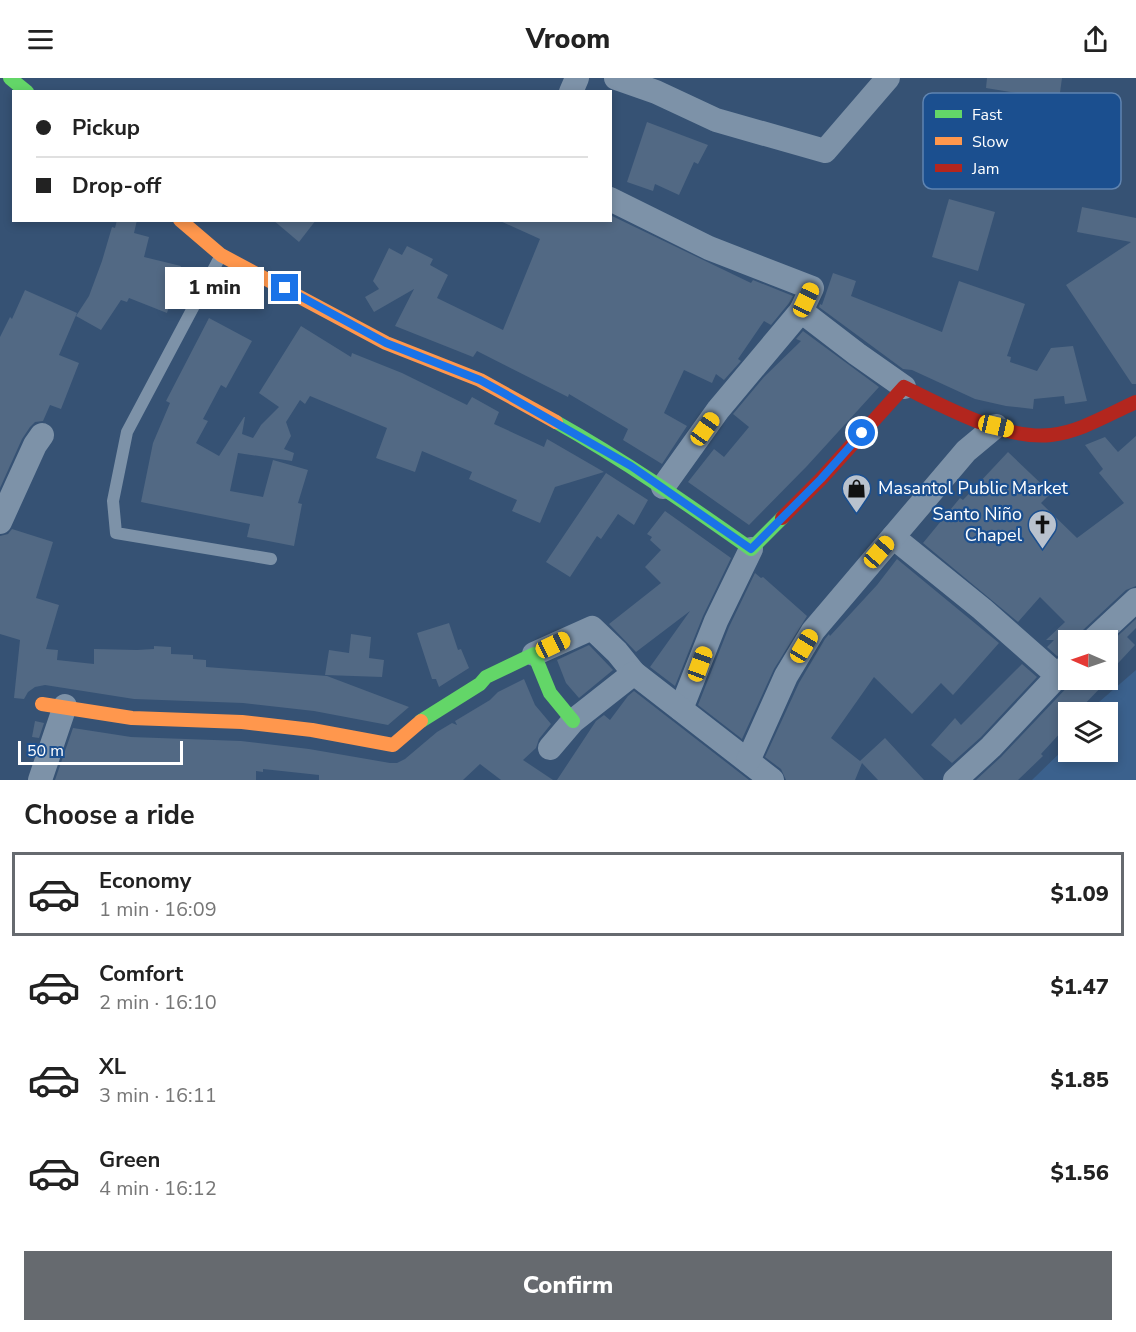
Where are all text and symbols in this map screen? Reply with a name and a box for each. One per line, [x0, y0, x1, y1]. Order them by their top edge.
text: Vroom [526, 21, 610, 58]
icon: menu [24, 23, 57, 56]
icon: share [1079, 23, 1112, 56]
legend [923, 93, 1121, 189]
text: Fast [972, 104, 1003, 126]
text: Pickup [72, 113, 140, 143]
text: Slow [972, 131, 1009, 153]
text: Jam [971, 158, 999, 180]
text: Drop-off [72, 171, 161, 201]
callout: 1 min [165, 267, 264, 309]
text: 1 min [188, 274, 241, 301]
route end [271, 274, 298, 301]
car [790, 280, 822, 320]
car [687, 409, 723, 449]
car [976, 413, 1016, 439]
route start [848, 419, 875, 446]
shop icon: Masantol Public Market [841, 472, 873, 514]
place label: Masantol Public Market [878, 476, 1069, 500]
place label: Santo Niño Chapel [933, 502, 1023, 547]
church icon: Santo Niño Chapel [1027, 508, 1059, 550]
car [860, 533, 898, 571]
car [787, 626, 821, 666]
car [533, 629, 573, 661]
north arrow [1058, 630, 1118, 690]
map controls [1058, 630, 1118, 762]
car [685, 644, 715, 684]
button: layers [1058, 702, 1118, 762]
scale bar [18, 738, 183, 766]
text: 50 m [27, 740, 64, 762]
text: Choose a ride [24, 797, 195, 834]
text: Economy [99, 866, 191, 896]
icon: car [27, 867, 81, 921]
text: $1.09 [1050, 879, 1109, 909]
text: 1 min · 16:09 [99, 896, 217, 923]
text: Comfort [99, 959, 183, 989]
icon: car [27, 960, 81, 1014]
text: $1.47 [1050, 972, 1109, 1002]
text: 2 min · 16:10 [99, 989, 217, 1016]
text: XL [99, 1052, 126, 1082]
icon: car [27, 1053, 81, 1107]
text: $1.85 [1050, 1065, 1109, 1095]
text: 3 min · 16:11 [99, 1082, 217, 1109]
text: Green [99, 1145, 160, 1175]
icon: car [27, 1146, 81, 1200]
text: $1.56 [1050, 1158, 1109, 1188]
text: 4 min · 16:12 [99, 1175, 217, 1202]
button: Confirm [24, 1251, 1112, 1320]

